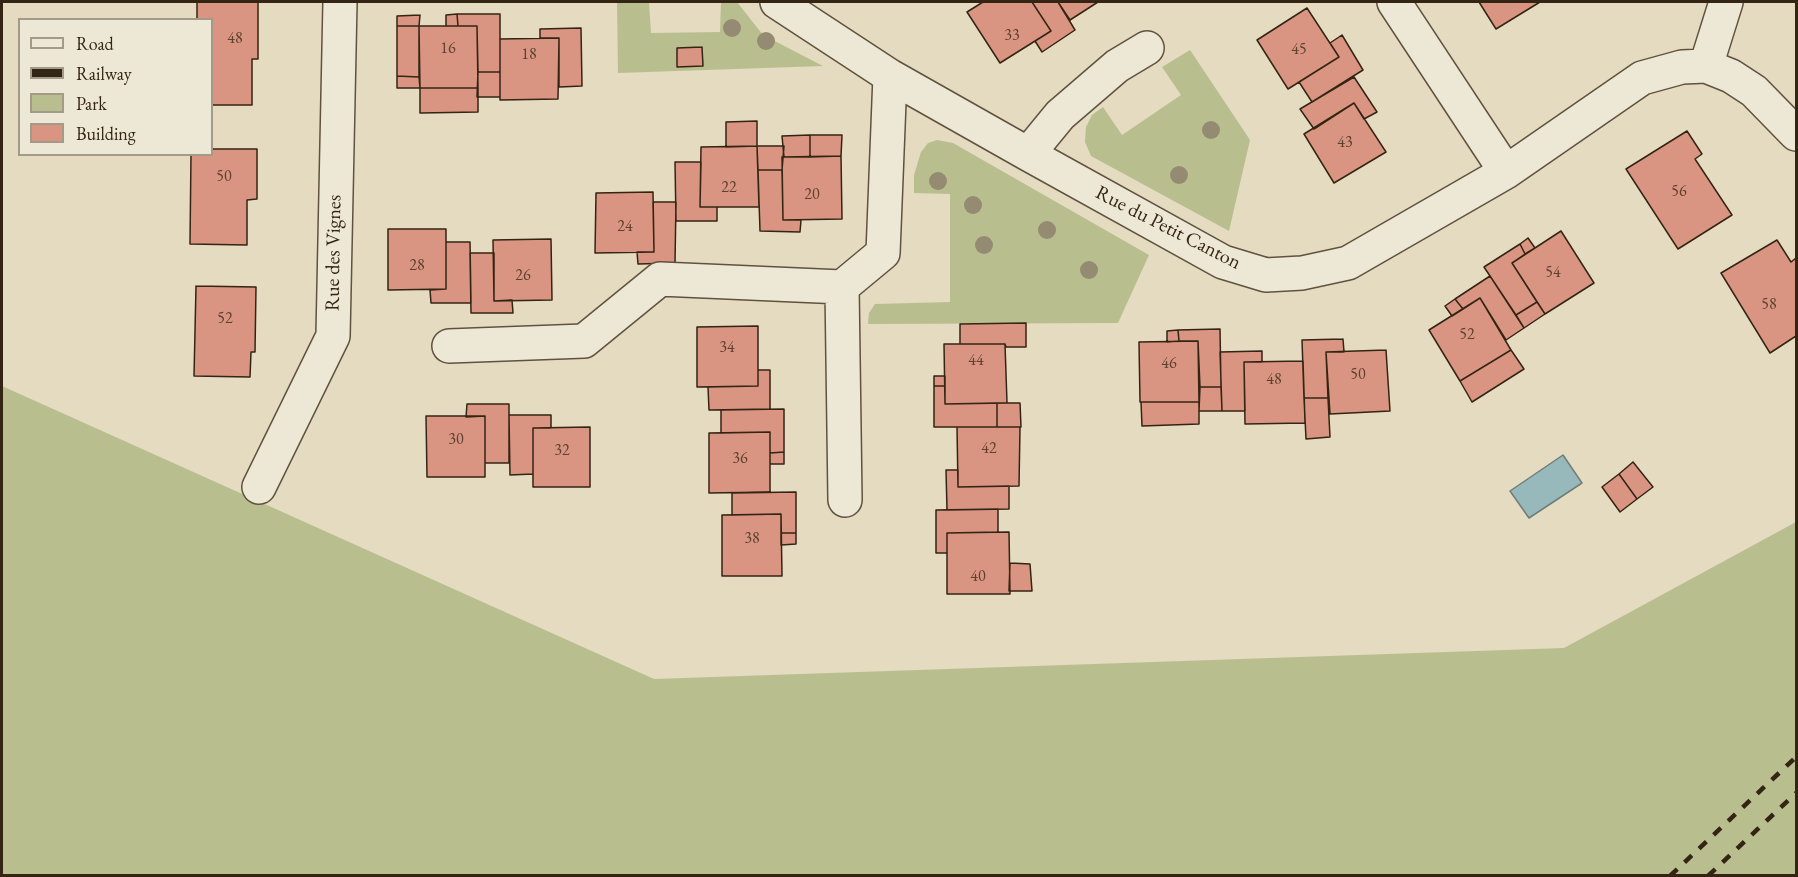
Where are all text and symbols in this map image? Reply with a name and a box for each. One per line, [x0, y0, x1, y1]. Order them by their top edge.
legend [18, 18, 213, 156]
house number: 33 [1004, 26, 1020, 46]
house number: 48 [227, 29, 243, 49]
text: Road [76, 32, 114, 55]
house number: 16 [440, 39, 456, 59]
house number: 45 [1291, 40, 1307, 60]
house number: 18 [521, 45, 537, 65]
text: Railway [76, 62, 132, 85]
text: Park [76, 92, 107, 115]
text: Building [76, 122, 136, 145]
house number: 43 [1337, 133, 1353, 153]
house number: 50 [216, 167, 232, 187]
house number: 22 [721, 178, 737, 198]
street label: Rue du Petit Canton [1091, 181, 1245, 275]
house number: 56 [1671, 182, 1687, 202]
house number: 20 [804, 185, 820, 205]
street label: Rue des Vignes [321, 195, 347, 311]
house number: 24 [617, 217, 633, 237]
house number: 28 [409, 256, 425, 276]
house number: 54 [1545, 263, 1561, 283]
house number: 26 [515, 266, 531, 286]
house number: 58 [1761, 295, 1777, 315]
house number: 52 [217, 309, 233, 329]
house number: 52 [1459, 325, 1475, 345]
house number: 34 [719, 338, 735, 358]
house number: 44 [968, 351, 984, 371]
house number: 46 [1161, 354, 1177, 374]
house number: 50 [1350, 365, 1366, 385]
house number: 48 [1266, 370, 1282, 390]
house number: 30 [448, 430, 464, 450]
house number: 42 [981, 439, 997, 459]
house number: 32 [554, 441, 570, 461]
house number: 36 [732, 449, 748, 469]
house number: 38 [744, 529, 760, 549]
house number: 40 [970, 567, 986, 587]

